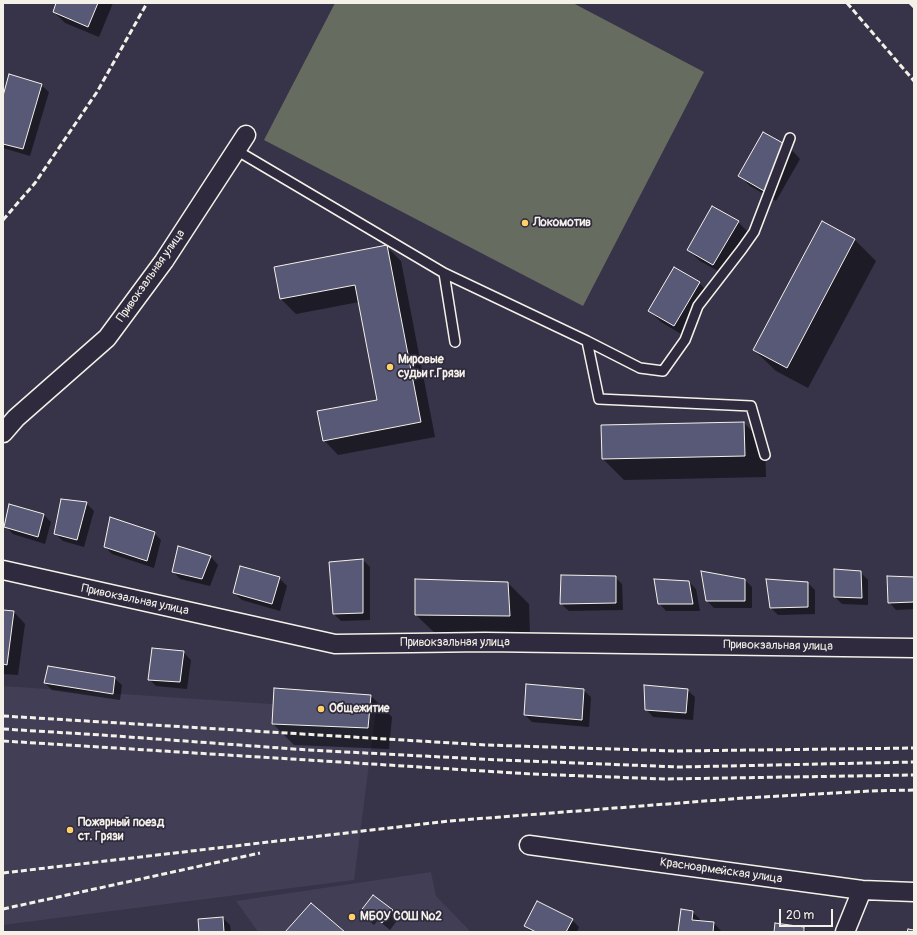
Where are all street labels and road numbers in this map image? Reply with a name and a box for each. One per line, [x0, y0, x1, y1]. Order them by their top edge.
street label: Привокзальная улица [114, 227, 188, 325]
street label: Привокзальная улица [80, 582, 190, 618]
street label: Привокзальная улица [400, 636, 510, 650]
street label: Привокзальная улица [723, 638, 833, 654]
street label: Красноармейская улица [659, 855, 783, 887]

